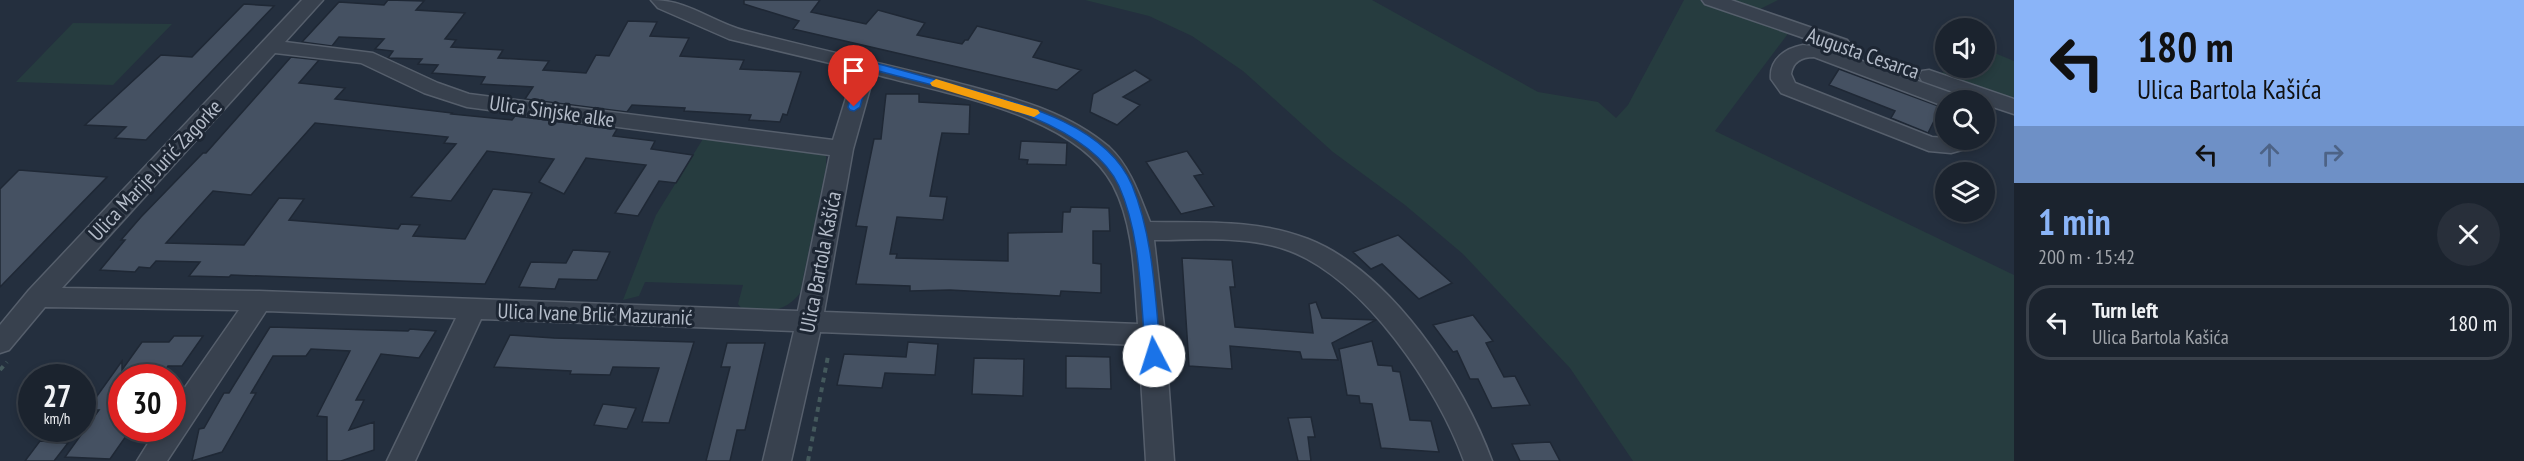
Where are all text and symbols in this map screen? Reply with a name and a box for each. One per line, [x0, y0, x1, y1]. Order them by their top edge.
map controls [1935, 18, 1995, 222]
button: sound [1935, 18, 1995, 78]
text: 180 m [2137, 19, 2234, 74]
street label: Augusta Cesarca [1803, 21, 1923, 85]
icon: left [2038, 24, 2116, 102]
pin [828, 45, 879, 107]
icon: arrive [837, 54, 870, 87]
text: Ulica Bartola Kašića [2137, 72, 2322, 106]
street label: Ulica Sinjske alke [488, 89, 616, 133]
button: search [1935, 90, 1995, 150]
street label: Ulica Marije Jurić Zagorke [82, 94, 228, 246]
icon: left [2190, 138, 2223, 171]
icon: ahead [2253, 138, 2286, 171]
icon: right [2316, 138, 2349, 171]
button: layers [1935, 162, 1995, 222]
street label: Ulica Bartola Kašića [793, 189, 847, 335]
text: 1 min [2038, 198, 2111, 245]
button: close [2437, 203, 2500, 266]
text: 200 m · 15:42 [2038, 244, 2135, 270]
text: Turn left [2092, 296, 2158, 324]
street label: Ulica Ivane Brlić Mazuranić [497, 297, 693, 331]
icon: left [2041, 306, 2074, 339]
text: 180 m [2448, 309, 2497, 337]
position arrow [1122, 324, 1186, 388]
text: Ulica Bartola Kašića [2092, 324, 2229, 350]
speed limit sign: 30 [108, 364, 186, 442]
text: 27 [43, 376, 71, 415]
text: km/h [44, 409, 70, 428]

